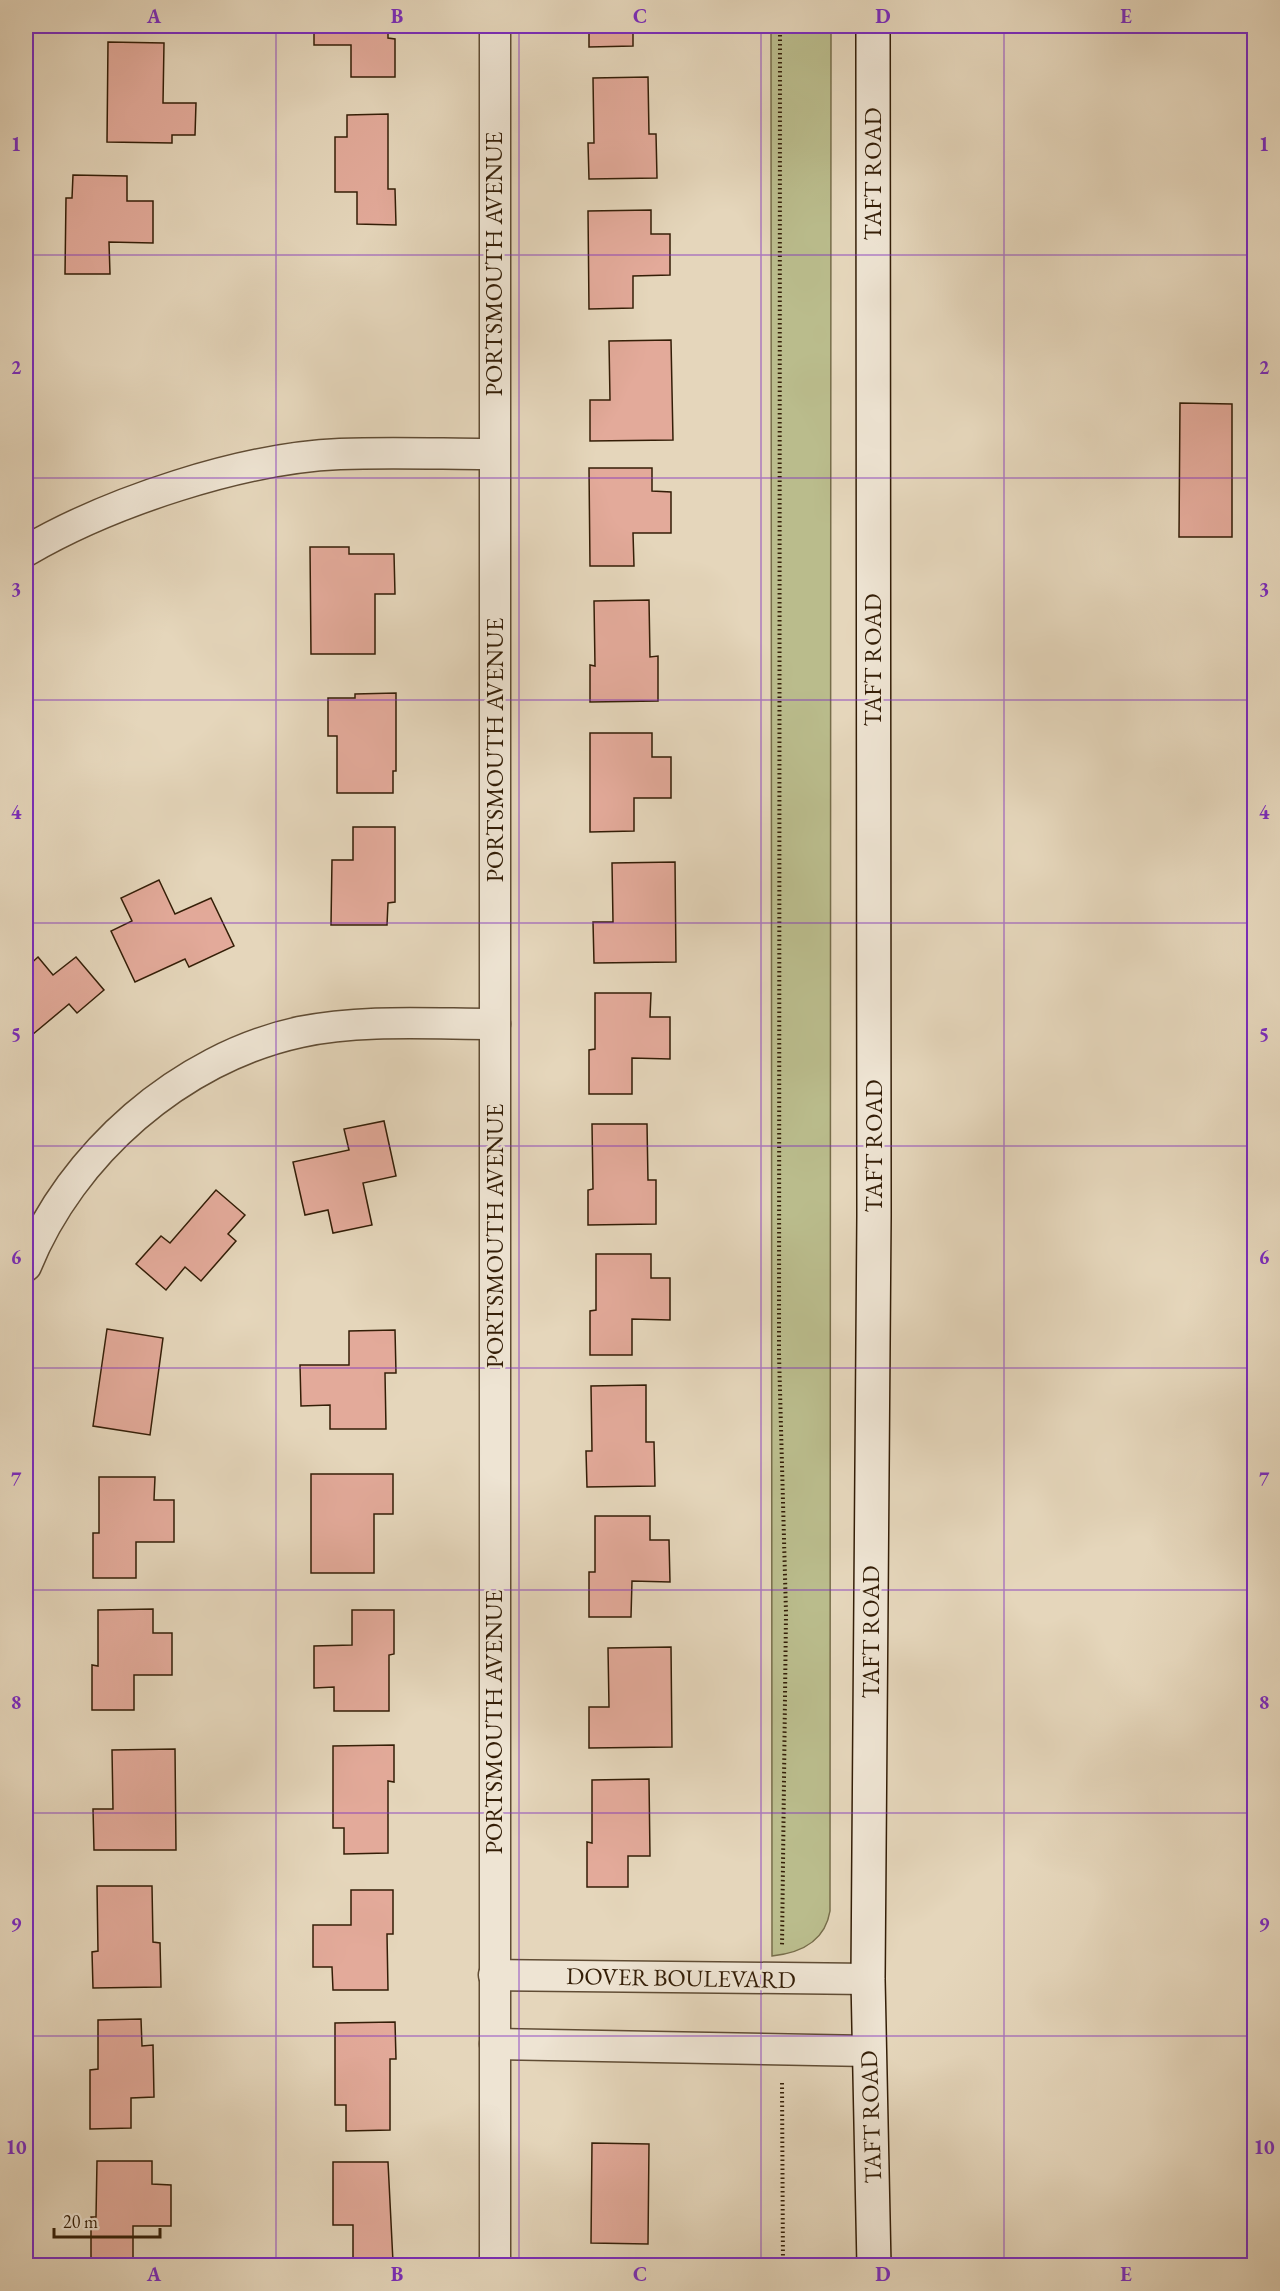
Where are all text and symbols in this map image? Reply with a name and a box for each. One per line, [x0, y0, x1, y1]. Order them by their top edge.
text: A [146, 3, 162, 29]
text: B [391, 3, 403, 29]
text: C [633, 3, 647, 29]
text: D [875, 3, 891, 29]
text: E [1120, 3, 1132, 29]
street label: TAFT ROAD [857, 107, 888, 241]
text: 1 [11, 131, 21, 157]
text: 1 [1259, 131, 1269, 157]
street label: PORTSMOUTH AVENUE [478, 132, 509, 396]
text: 2 [11, 354, 22, 380]
text: 2 [1259, 354, 1270, 380]
text: 3 [11, 576, 21, 602]
text: 3 [1259, 576, 1269, 602]
street label: TAFT ROAD [857, 593, 888, 727]
street label: PORTSMOUTH AVENUE [479, 618, 510, 882]
text: 4 [11, 799, 22, 825]
text: 4 [1259, 799, 1270, 825]
text: 5 [11, 1021, 21, 1047]
text: 5 [1259, 1021, 1269, 1047]
street label: TAFT ROAD [858, 1079, 889, 1213]
street label: PORTSMOUTH AVENUE [479, 1104, 510, 1368]
text: 6 [11, 1244, 22, 1270]
text: 6 [1259, 1244, 1270, 1270]
text: 7 [11, 1466, 22, 1492]
text: 7 [1259, 1466, 1270, 1492]
street label: TAFT ROAD [855, 1565, 886, 1699]
street label: PORTSMOUTH AVENUE [478, 1590, 509, 1854]
text: 8 [11, 1689, 21, 1715]
text: 8 [1259, 1689, 1269, 1715]
text: 9 [11, 1911, 22, 1937]
text: 9 [1259, 1911, 1270, 1937]
street label: DOVER BOULEVARD [566, 1960, 796, 1995]
street label: TAFT ROAD [853, 2050, 888, 2184]
text: 10 [5, 2134, 27, 2160]
text: 10 [1253, 2134, 1275, 2160]
scale bar [54, 2201, 160, 2239]
text: 20 m [63, 2210, 98, 2233]
text: A [146, 2261, 162, 2287]
text: B [391, 2261, 403, 2287]
text: C [633, 2261, 647, 2287]
text: D [875, 2261, 891, 2287]
text: E [1120, 2261, 1132, 2287]

